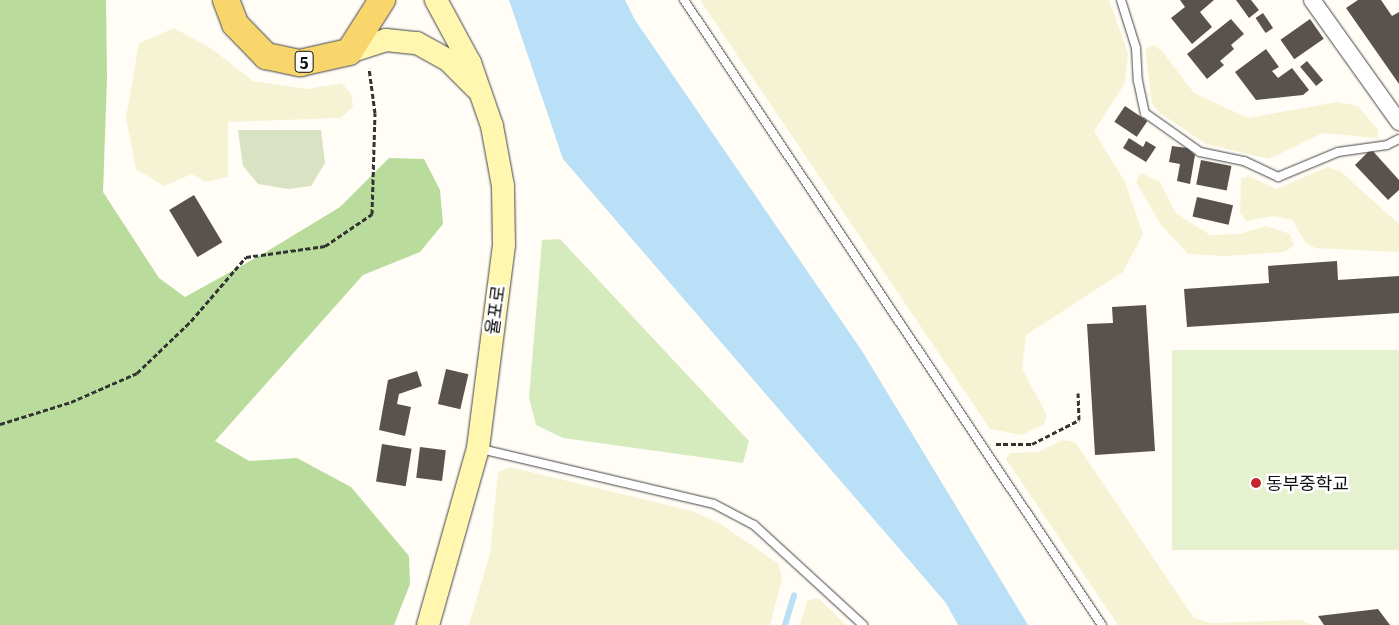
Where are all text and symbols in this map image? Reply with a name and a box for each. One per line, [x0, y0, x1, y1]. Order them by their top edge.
road number: 5 [294, 48, 314, 76]
street label: 율포로 [481, 284, 509, 336]
place label: 동부중학교 [1266, 472, 1349, 494]
marker: 동부중학교 [1250, 477, 1262, 489]

